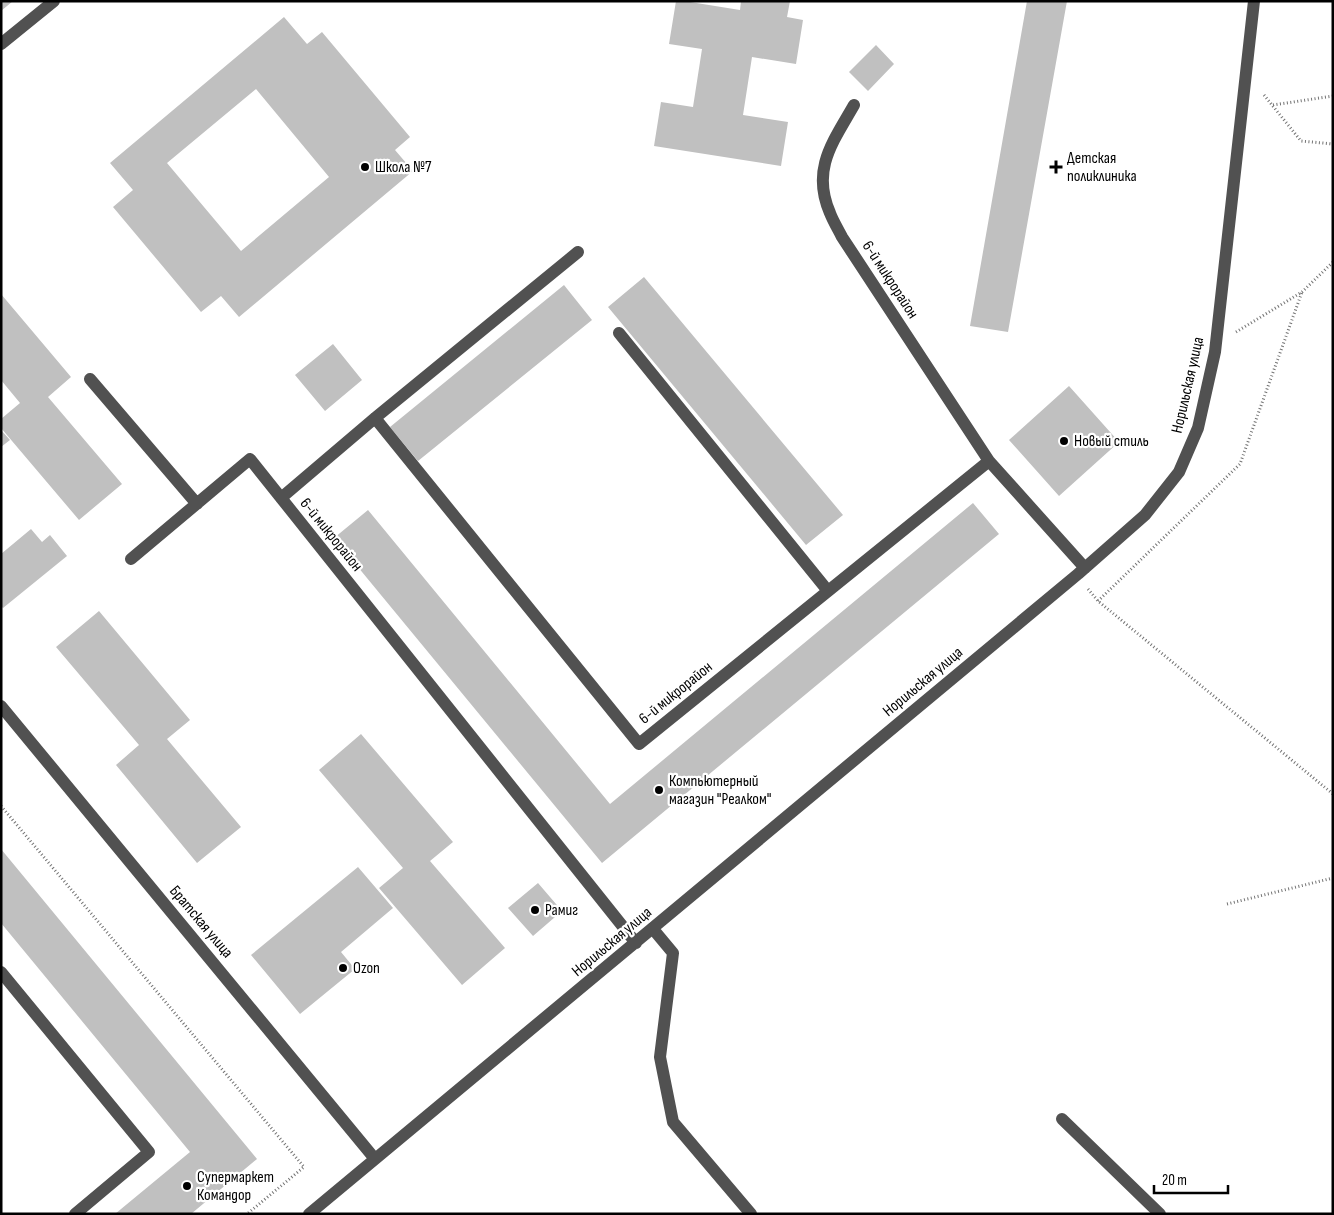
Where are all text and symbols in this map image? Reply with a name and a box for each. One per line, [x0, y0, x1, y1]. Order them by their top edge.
place label: Детская поликлиника [1067, 149, 1137, 186]
place label: Школа №7 [375, 158, 432, 177]
marker: Детская поликлиника [1049, 160, 1063, 174]
marker: Школа №7 [359, 161, 371, 173]
street label: 6-й микрорайон [858, 238, 922, 322]
street label: Норильская улица [1168, 335, 1208, 435]
place label: Новый стиль [1074, 432, 1149, 451]
marker: Новый стиль [1058, 435, 1070, 447]
street label: 6-й микрорайон [296, 495, 366, 575]
street label: Норильская улица [879, 643, 967, 721]
street label: 6-й микрорайон [636, 658, 716, 728]
place label: Компьютерный магазин "Реалком" [669, 772, 771, 809]
marker: Компьютерный магазин "Реалком" [653, 784, 665, 796]
street label: Братская улица [165, 882, 237, 962]
place label: Рамиг [545, 901, 578, 920]
street label: Норильская улица [568, 903, 656, 981]
marker: Рамиг [529, 904, 541, 916]
place label: Ozon [353, 959, 380, 978]
marker: Ozon [337, 962, 349, 974]
scale bar [1154, 1162, 1228, 1194]
place label: Супермаркет Командор [197, 1168, 274, 1205]
text: 20 m [1162, 1171, 1187, 1190]
marker: Супермаркет Командор [181, 1180, 193, 1192]

